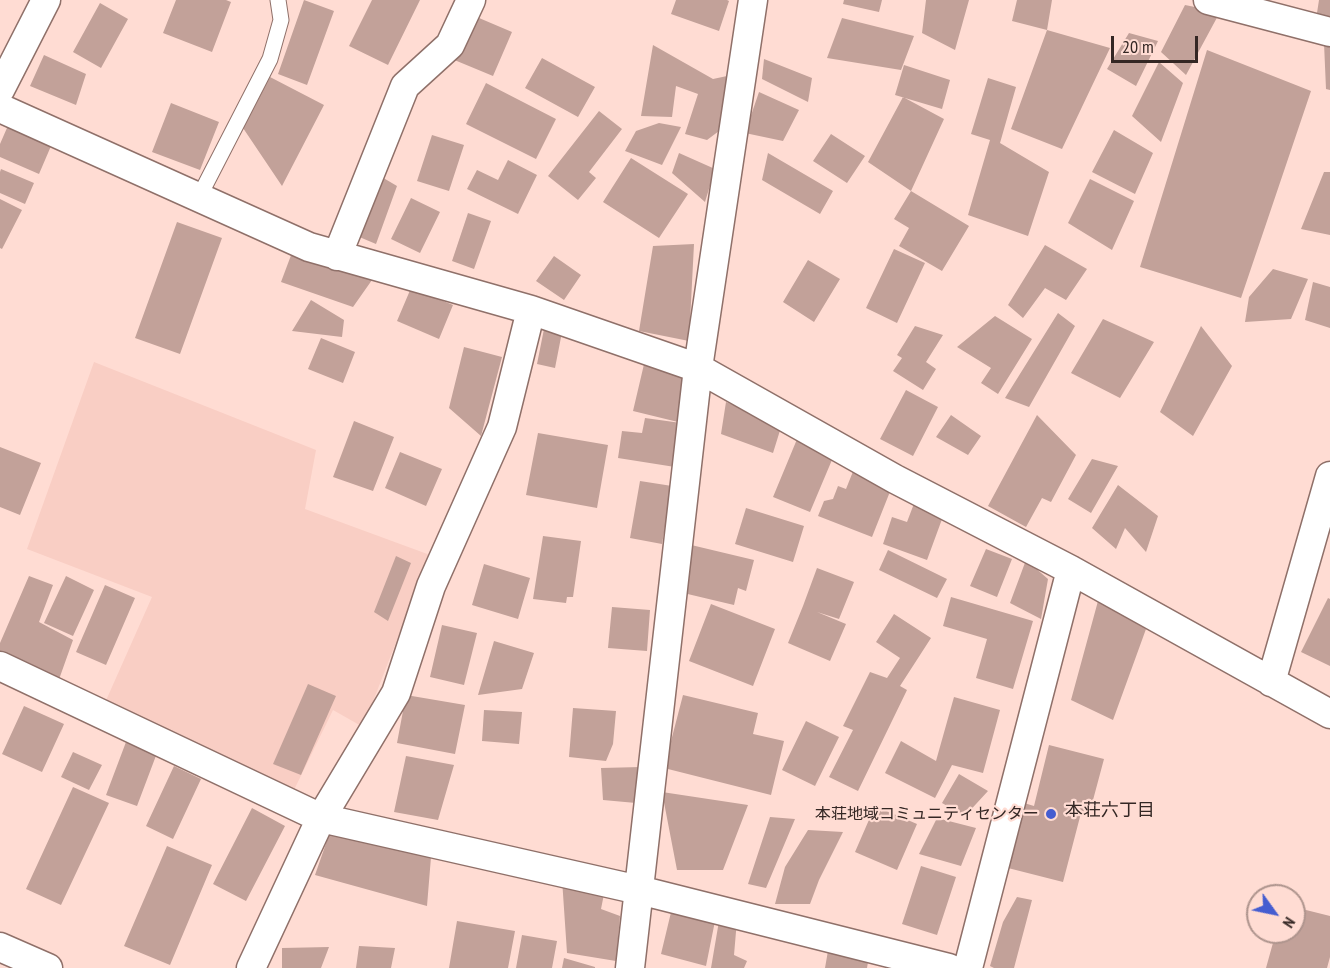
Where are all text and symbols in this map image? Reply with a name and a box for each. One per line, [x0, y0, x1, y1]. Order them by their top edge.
scale bar [1114, 24, 1201, 62]
text: 20 m [1122, 35, 1154, 58]
district label: 本荘六丁目 [1065, 800, 1155, 822]
place label: 本荘地域コミュニティセンター [815, 804, 1039, 824]
marker: 本荘地域コミュニティセンター [1044, 807, 1058, 821]
north arrow [1246, 884, 1306, 944]
text: N [1279, 914, 1300, 932]

